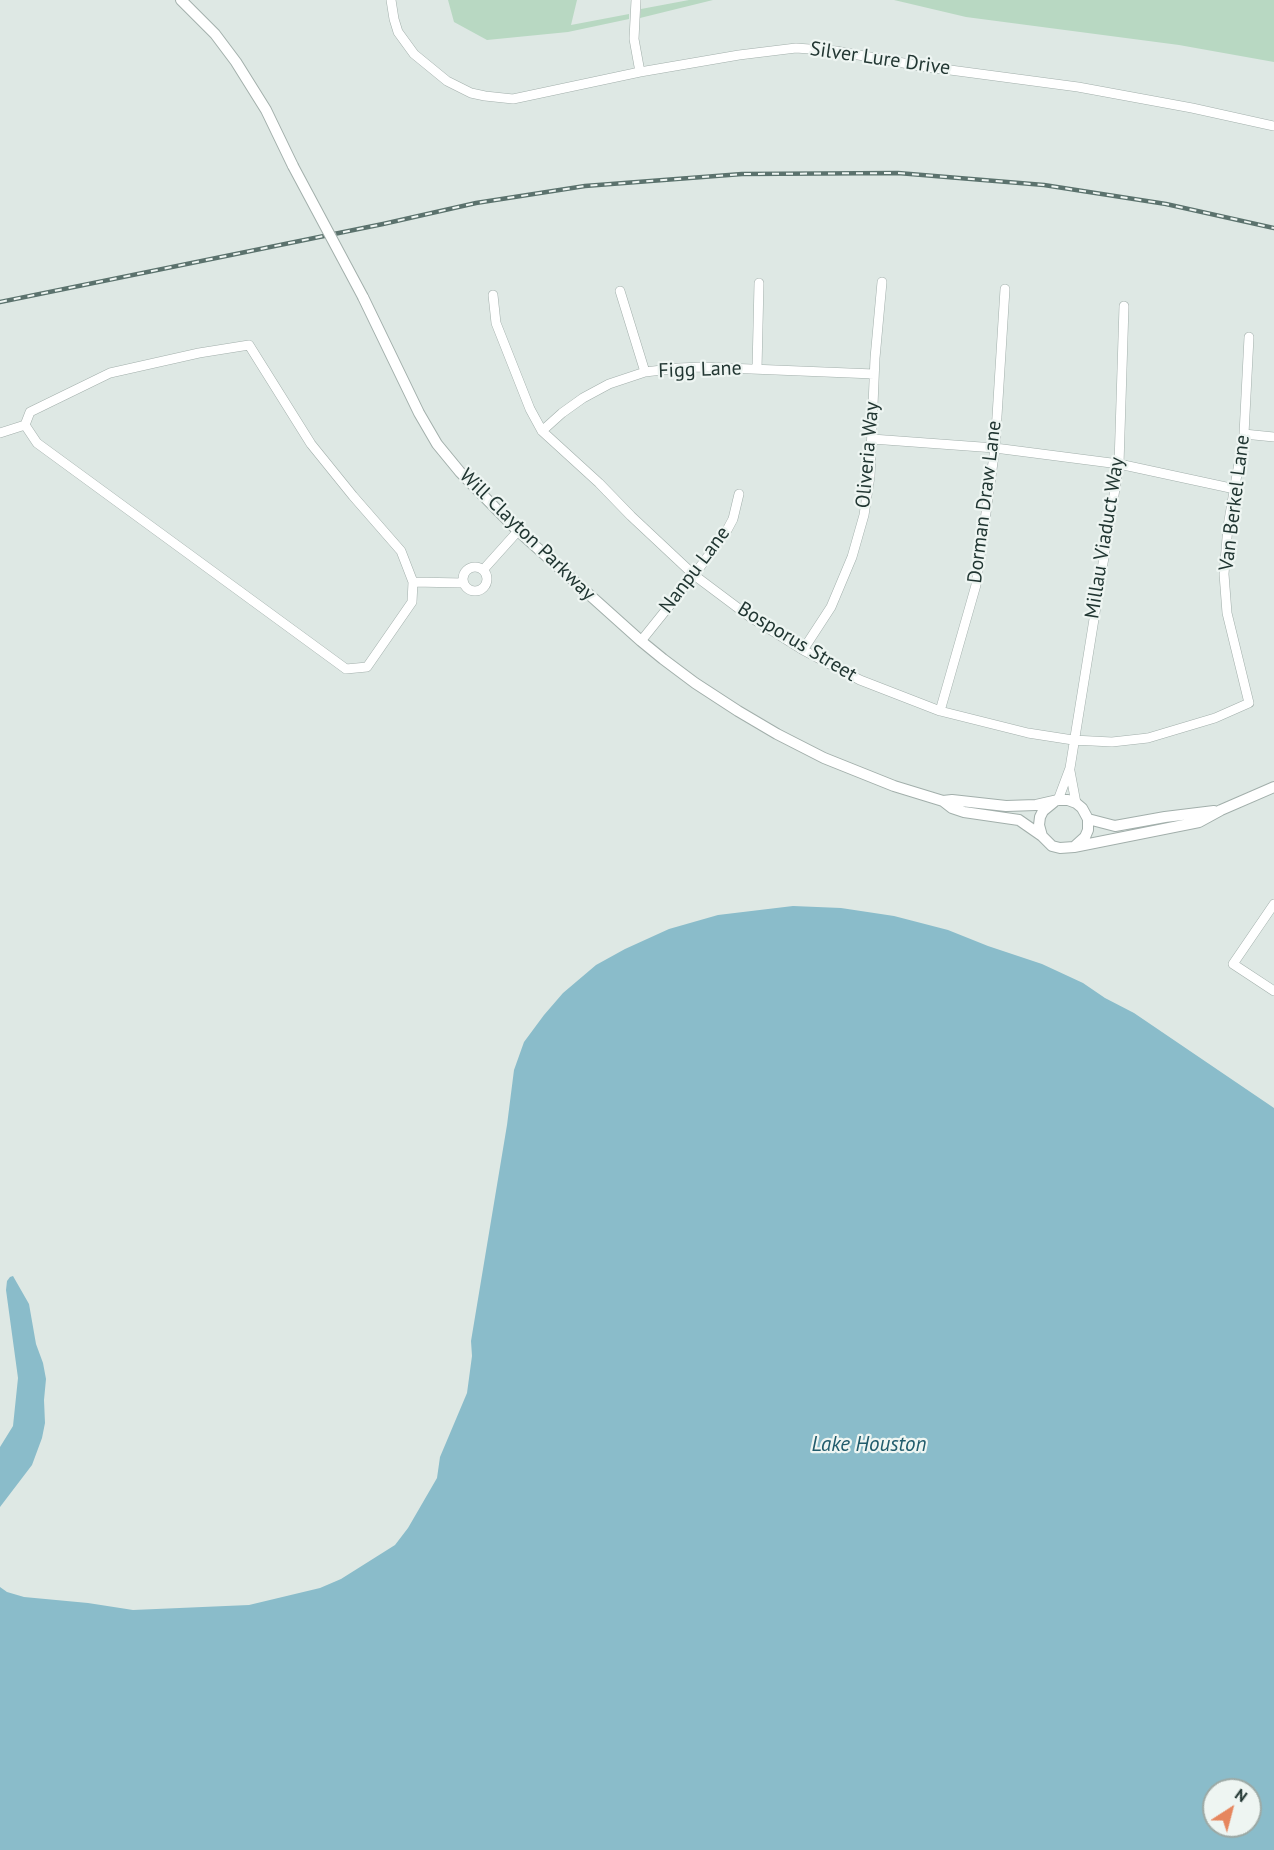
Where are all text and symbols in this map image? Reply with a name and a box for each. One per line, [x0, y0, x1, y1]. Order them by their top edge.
street label: Silver Lure Drive [808, 37, 952, 81]
street label: Figg Lane [658, 357, 742, 383]
street label: Oliveria Way [851, 401, 885, 509]
street label: Dorman Draw Lane [963, 419, 1007, 585]
street label: Van Berkel Lane [1215, 434, 1255, 572]
street label: Millau Viaduct Way [1080, 456, 1130, 620]
street label: Will Clayton Parkway [454, 464, 600, 606]
street label: Nanpu Lane [655, 522, 735, 618]
street label: Bosporus Street [733, 597, 861, 687]
water label: Lake Houston [811, 1432, 927, 1458]
north arrow [1202, 1778, 1262, 1838]
text: N [1231, 1784, 1252, 1806]

